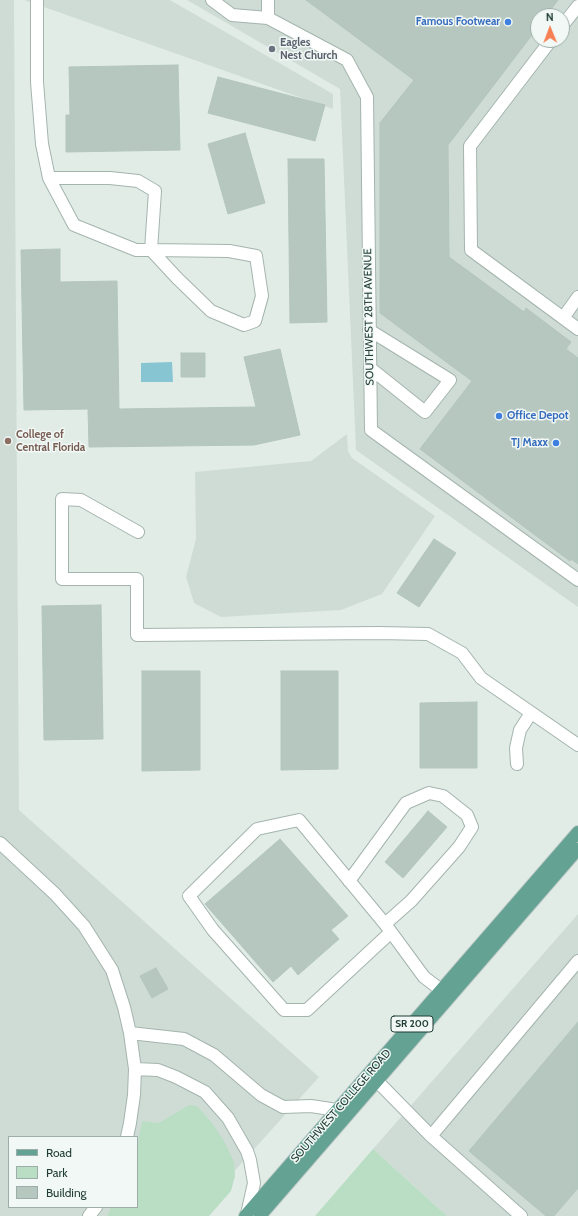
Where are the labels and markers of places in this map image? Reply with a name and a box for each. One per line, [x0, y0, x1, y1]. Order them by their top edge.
place label: Famous Footwear [416, 15, 500, 29]
marker: Famous Footwear [503, 17, 513, 27]
place label: Eagles Nest Church [280, 36, 338, 62]
marker: Eagles Nest Church [267, 44, 277, 54]
place label: Office Depot [507, 409, 568, 423]
marker: Office Depot [494, 411, 504, 421]
place label: College of Central Florida [16, 428, 85, 454]
marker: College of Central Florida [3, 436, 13, 446]
place label: TJ Maxx [511, 436, 548, 450]
marker: TJ Maxx [551, 438, 561, 448]

